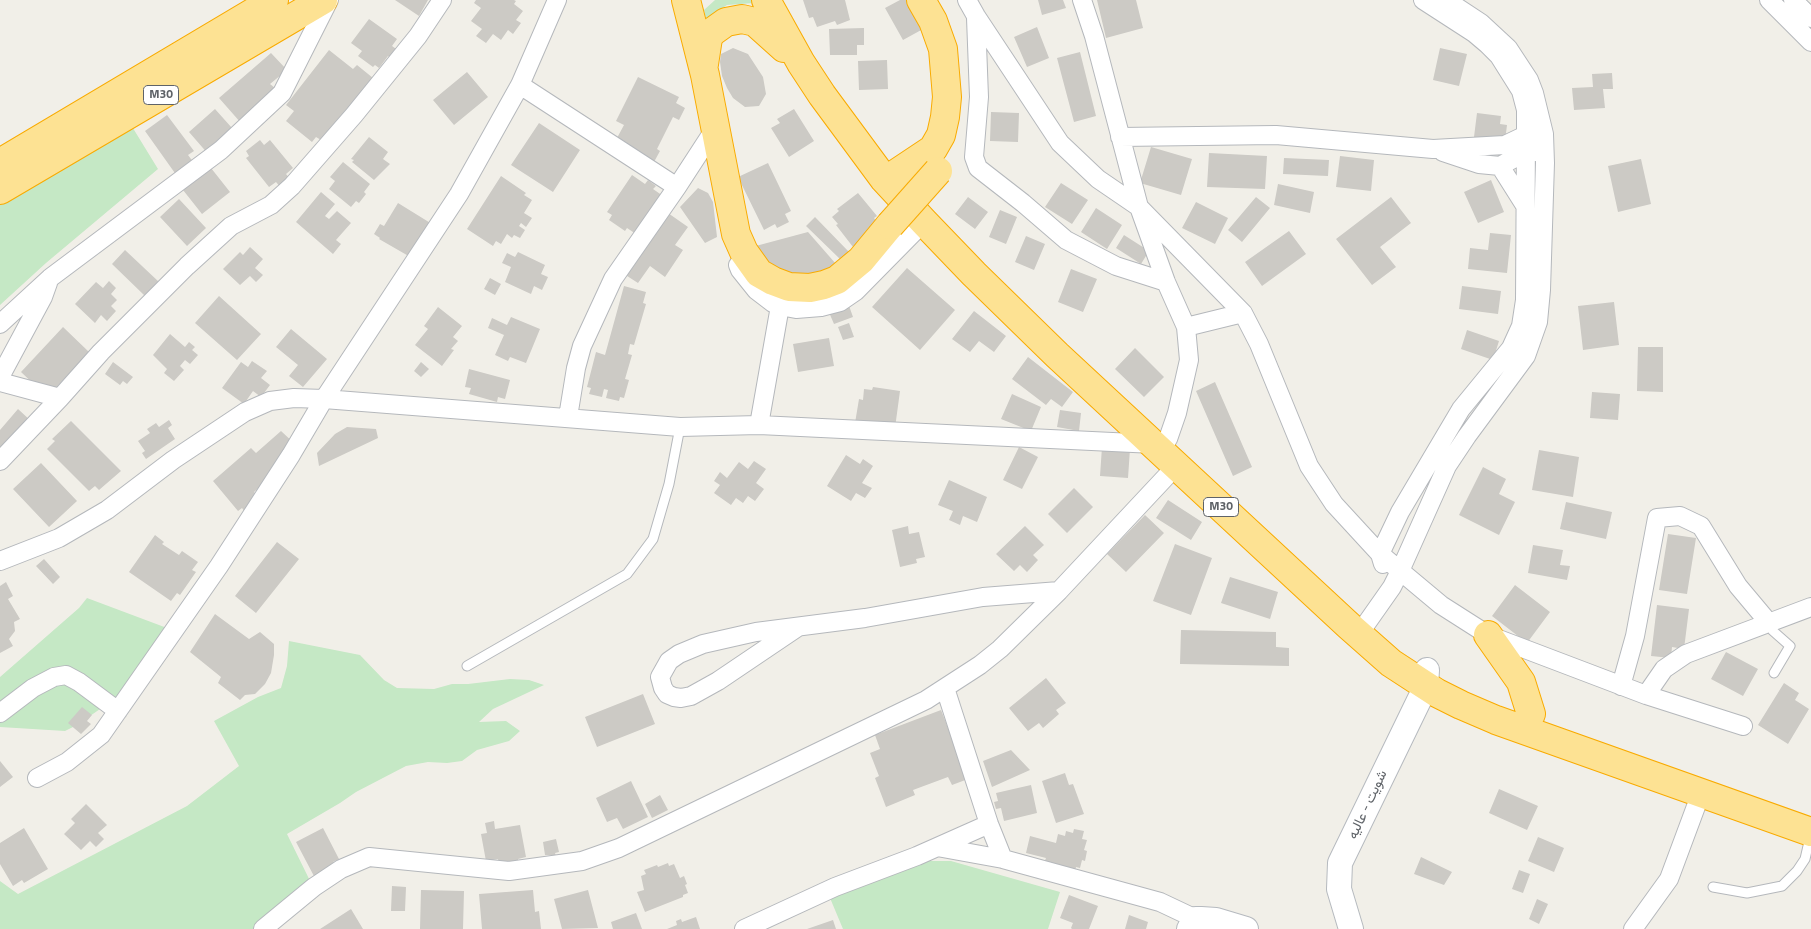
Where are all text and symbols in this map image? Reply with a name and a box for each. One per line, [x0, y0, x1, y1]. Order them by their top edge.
road number: M30 [144, 86, 178, 104]
road number: M30 [1204, 498, 1238, 516]
street label: شويت - عاليه [1345, 768, 1391, 842]

